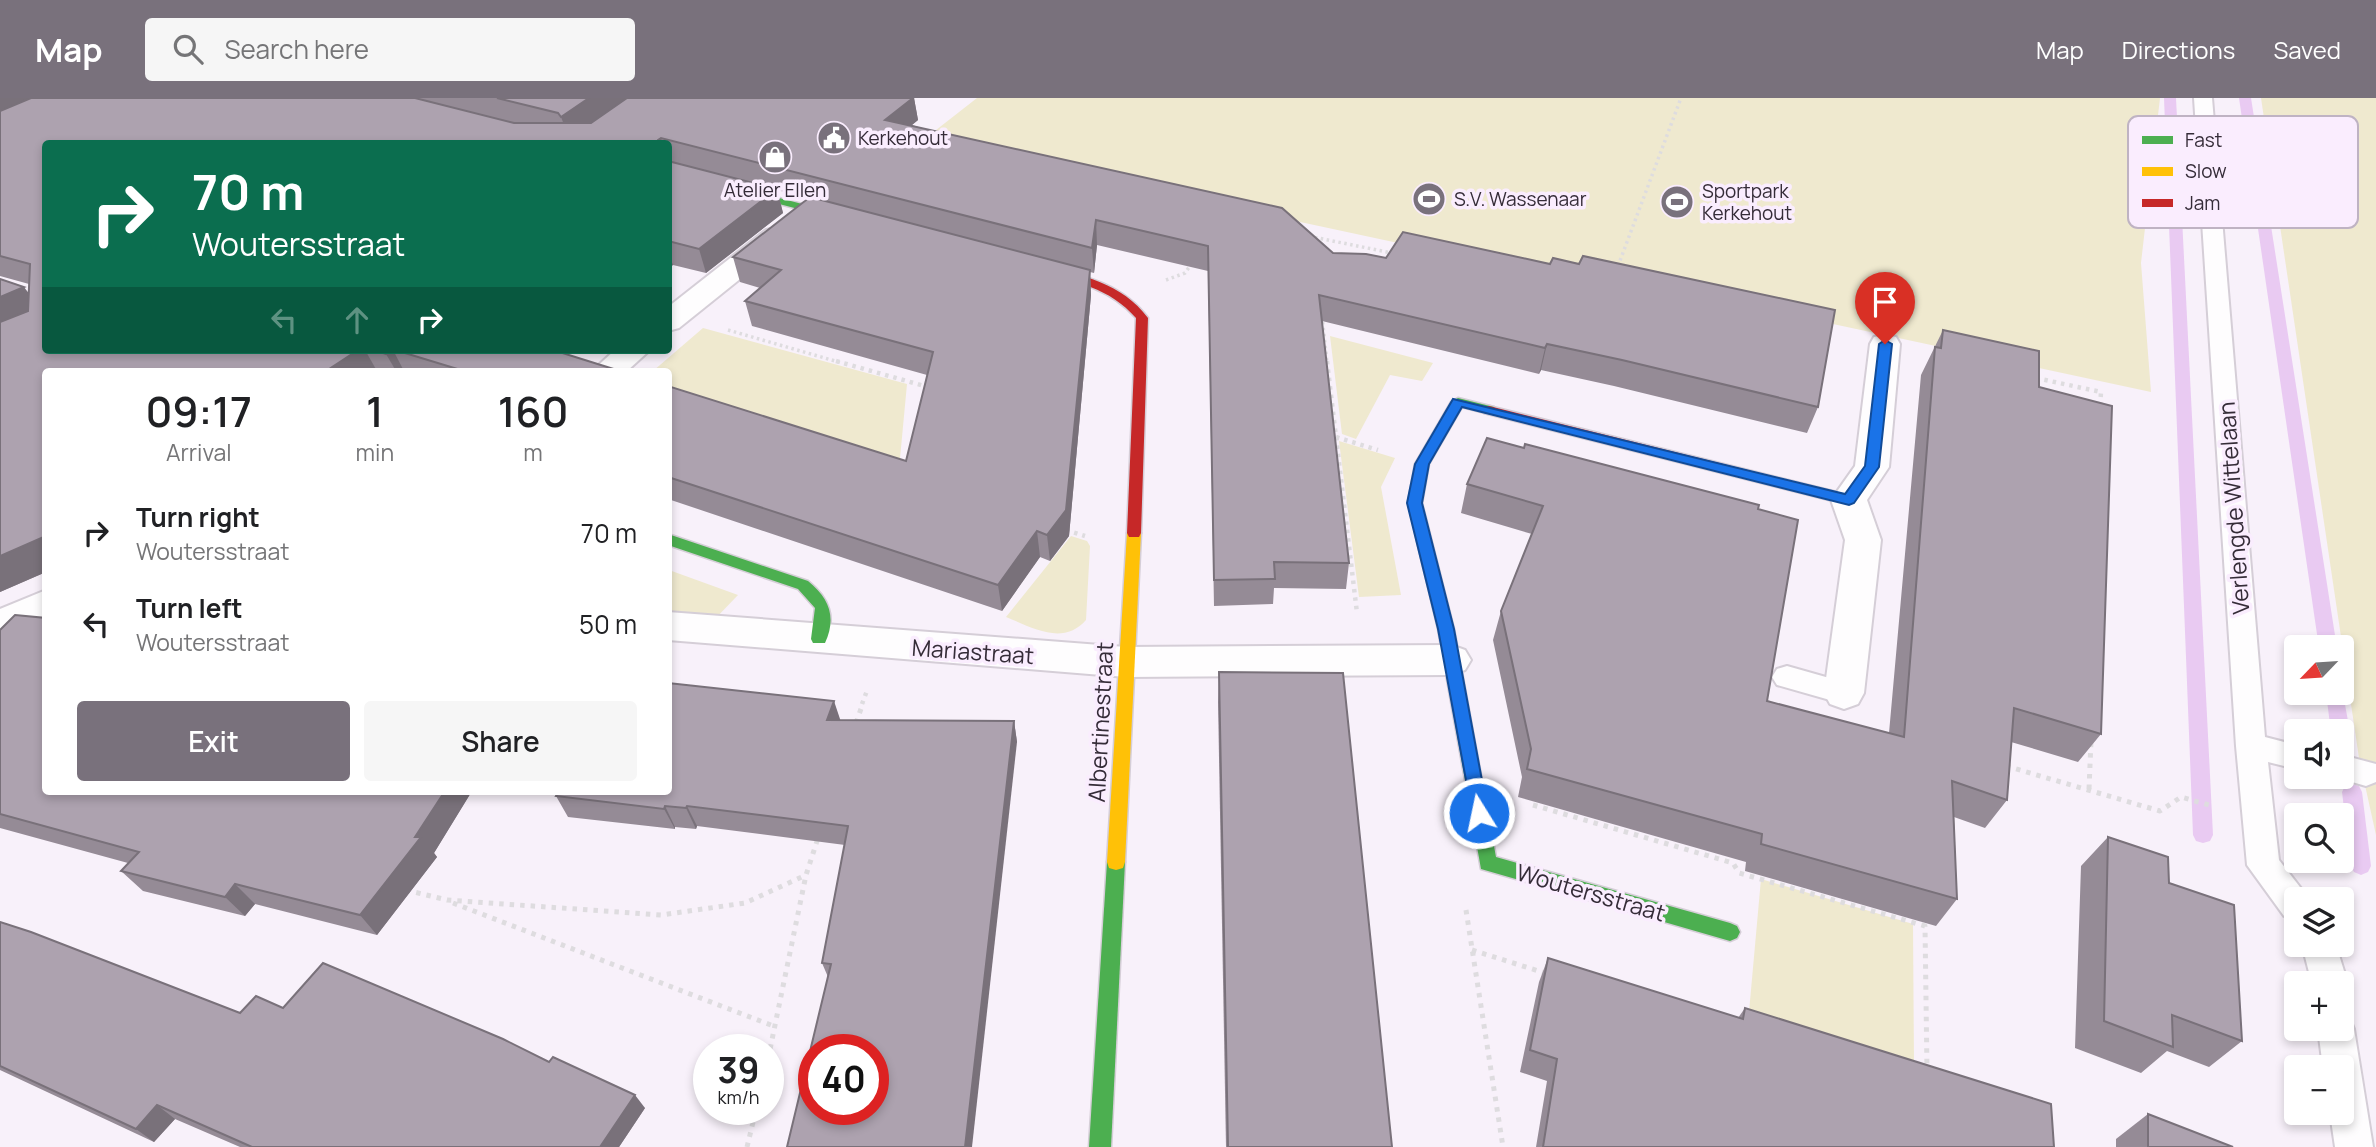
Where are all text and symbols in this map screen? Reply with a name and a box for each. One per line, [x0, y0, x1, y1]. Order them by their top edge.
search box [145, 18, 635, 81]
text: Map [35, 27, 103, 72]
icon: search [169, 30, 207, 68]
text: Search here [225, 31, 369, 67]
text: Map [2036, 33, 2084, 66]
text: Directions [2122, 33, 2235, 66]
text: Saved [2273, 33, 2341, 66]
legend [2128, 116, 2358, 228]
public building icon: Kerkehout [815, 119, 853, 157]
place label: Kerkehout [858, 125, 948, 151]
text: Fast [2185, 127, 2222, 153]
shop icon: Atelier Ellen [756, 138, 794, 176]
text: 70 m [192, 158, 304, 225]
text: Slow [2185, 158, 2227, 184]
icon: right [77, 168, 168, 259]
place label: Atelier Ellen [724, 177, 826, 203]
place label: Sportpark Kerkehout [1702, 178, 1792, 226]
sports icon: S.V. Wassenaar [1410, 180, 1448, 218]
sports icon: Sportpark Kerkehout [1658, 183, 1696, 221]
place label: S.V. Wassenaar [1454, 186, 1587, 212]
text: Jam [2185, 190, 2220, 216]
text: Woutersstraat [192, 222, 405, 266]
pin [1855, 272, 1915, 344]
icon: arrive [1866, 283, 1904, 321]
icon: left [265, 301, 303, 339]
icon: ahead [338, 301, 376, 339]
icon: right [411, 301, 449, 339]
text: 09:17 [146, 382, 252, 440]
text: 1 [366, 382, 384, 440]
text: 160 [498, 382, 568, 440]
street label: Verlengde Wittelaan [2210, 401, 2256, 615]
text: Arrival [166, 436, 232, 468]
text: min [356, 436, 394, 468]
text: m [523, 436, 543, 468]
text: Turn right [136, 499, 260, 535]
icon: right [77, 514, 115, 552]
text: 70 m [581, 515, 637, 551]
text: Woutersstraat [136, 535, 289, 567]
text: Turn left [136, 590, 243, 626]
icon: left [77, 605, 115, 643]
text: 50 m [579, 606, 637, 642]
text: Woutersstraat [136, 626, 289, 658]
street label: Mariastraat [911, 631, 1035, 671]
north arrow [2284, 635, 2354, 705]
map controls [2284, 635, 2354, 1125]
street label: Albertinestraat [1080, 641, 1120, 803]
button: Exit [77, 701, 350, 781]
button: Share [364, 701, 637, 781]
button: sound [2284, 719, 2354, 789]
position arrow [1442, 776, 1516, 850]
button: search [2284, 803, 2354, 873]
street label: Woutersstraat [1513, 855, 1669, 929]
button: layers [2284, 887, 2354, 957]
button: + [2284, 971, 2354, 1041]
speed limit sign: 40 [798, 1034, 889, 1125]
text: 39 [717, 1046, 760, 1094]
button: − [2284, 1055, 2354, 1125]
text: km/h [718, 1085, 759, 1109]

